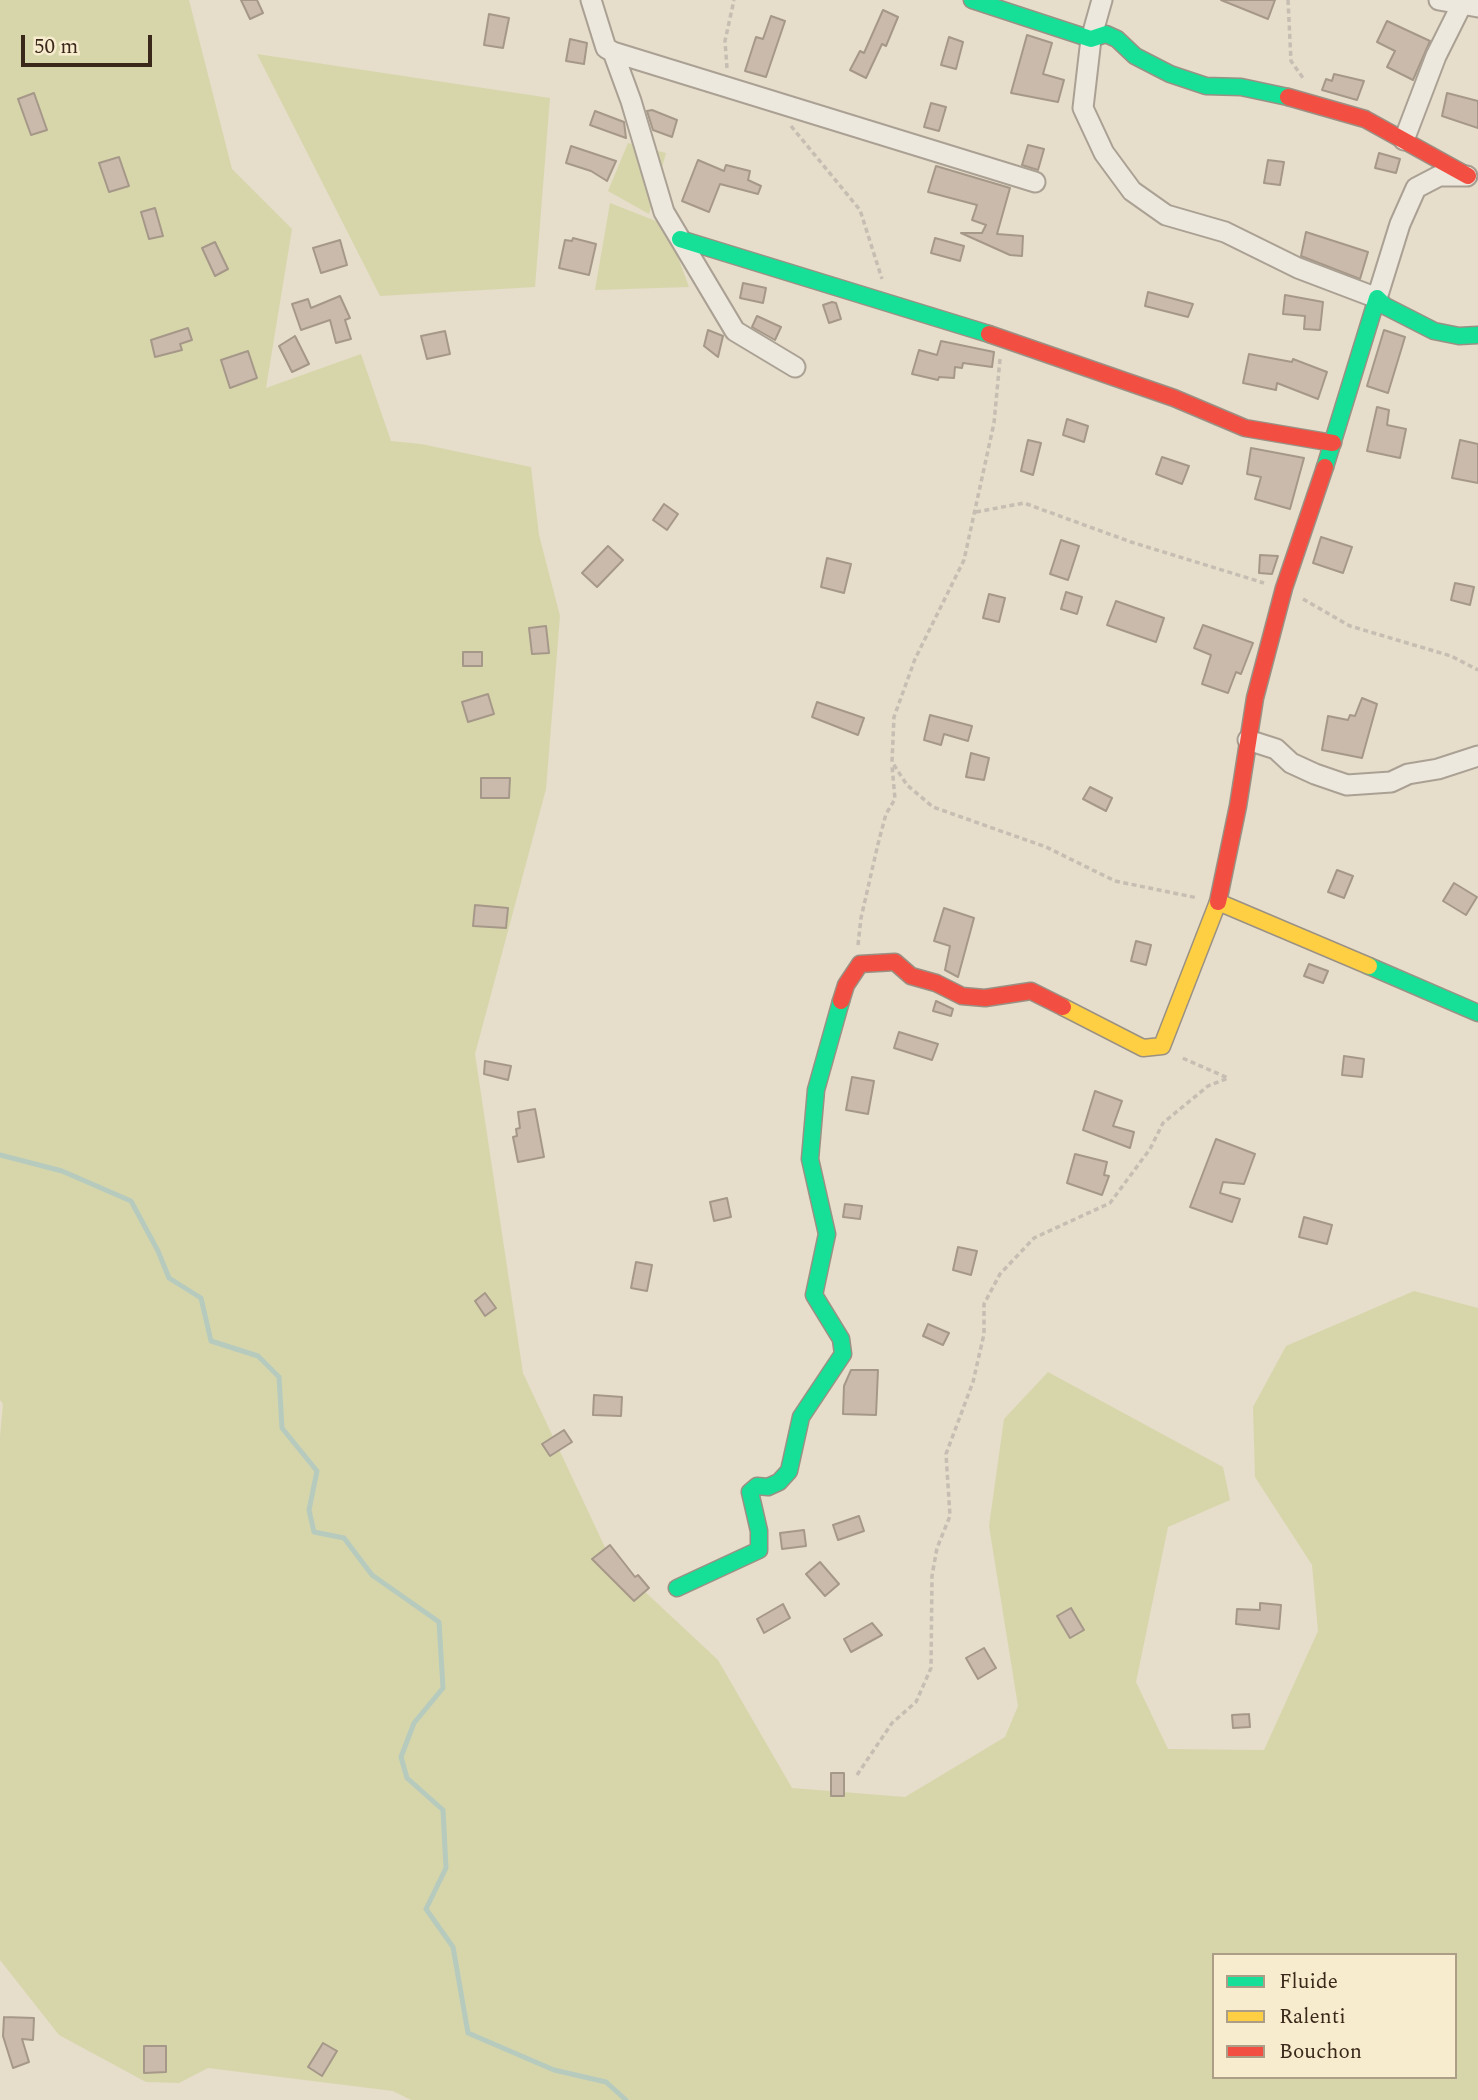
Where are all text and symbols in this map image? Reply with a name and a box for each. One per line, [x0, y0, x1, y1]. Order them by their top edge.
scale bar [24, 21, 156, 65]
text: 50 m [34, 31, 78, 63]
legend [1212, 1953, 1457, 2079]
text: Fluide [1279, 1966, 1338, 1998]
text: Ralenti [1279, 2001, 1346, 2033]
text: Bouchon [1279, 2036, 1362, 2068]

